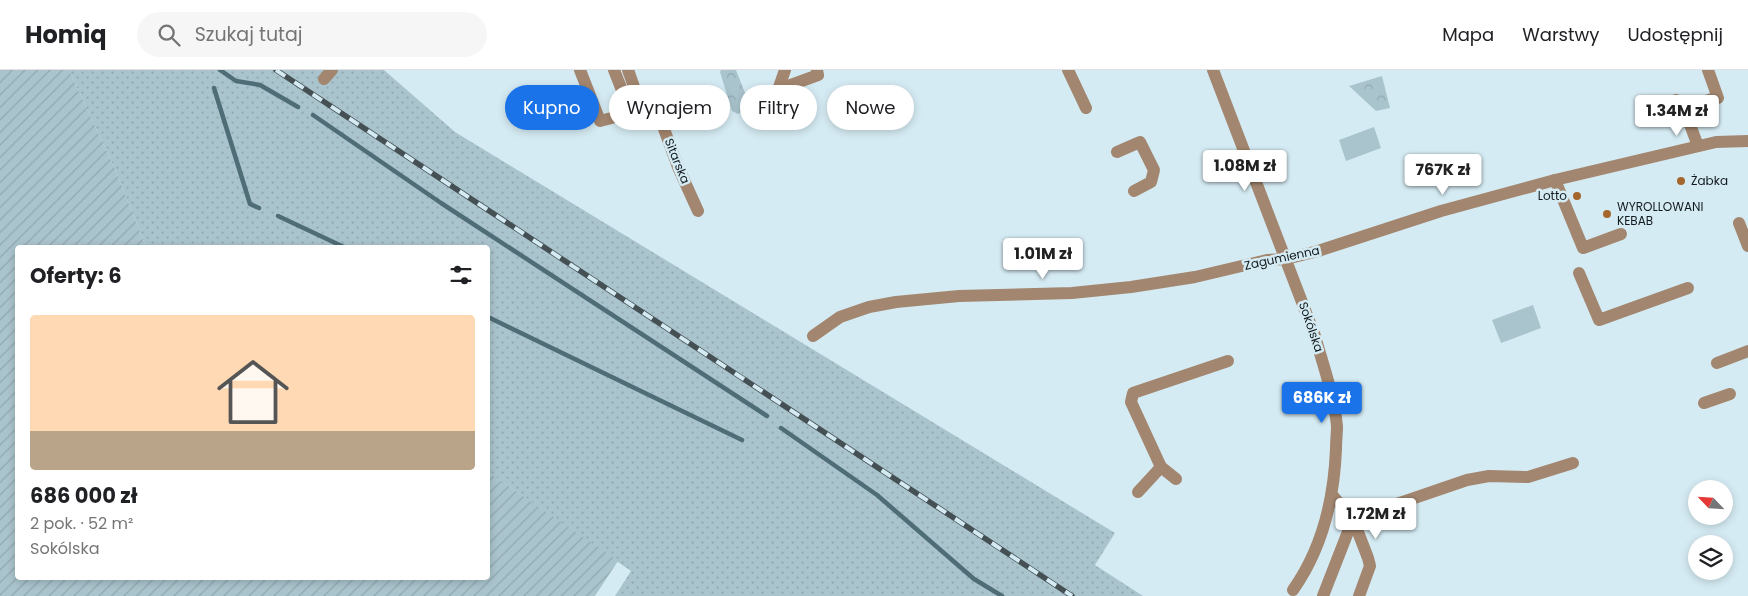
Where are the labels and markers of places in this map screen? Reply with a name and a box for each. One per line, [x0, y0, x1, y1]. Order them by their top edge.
pin: 1.34M zł [1625, 94, 1729, 137]
pin: 1.08M zł [1193, 150, 1297, 192]
pin: 767K zł [1397, 154, 1489, 196]
place label: Żabka [1691, 172, 1728, 189]
marker: Żabka [1675, 175, 1687, 187]
place label: Lotto [1538, 187, 1567, 204]
marker: Lotto [1571, 190, 1583, 202]
place label: WYROLLOWANI KEBAB [1617, 198, 1703, 229]
marker: WYROLLOWANI KEBAB [1601, 208, 1613, 220]
pin: 1.01M zł [991, 238, 1095, 280]
pin: 686K zł [1276, 382, 1368, 424]
pin: 1.72M zł [1324, 498, 1428, 540]

